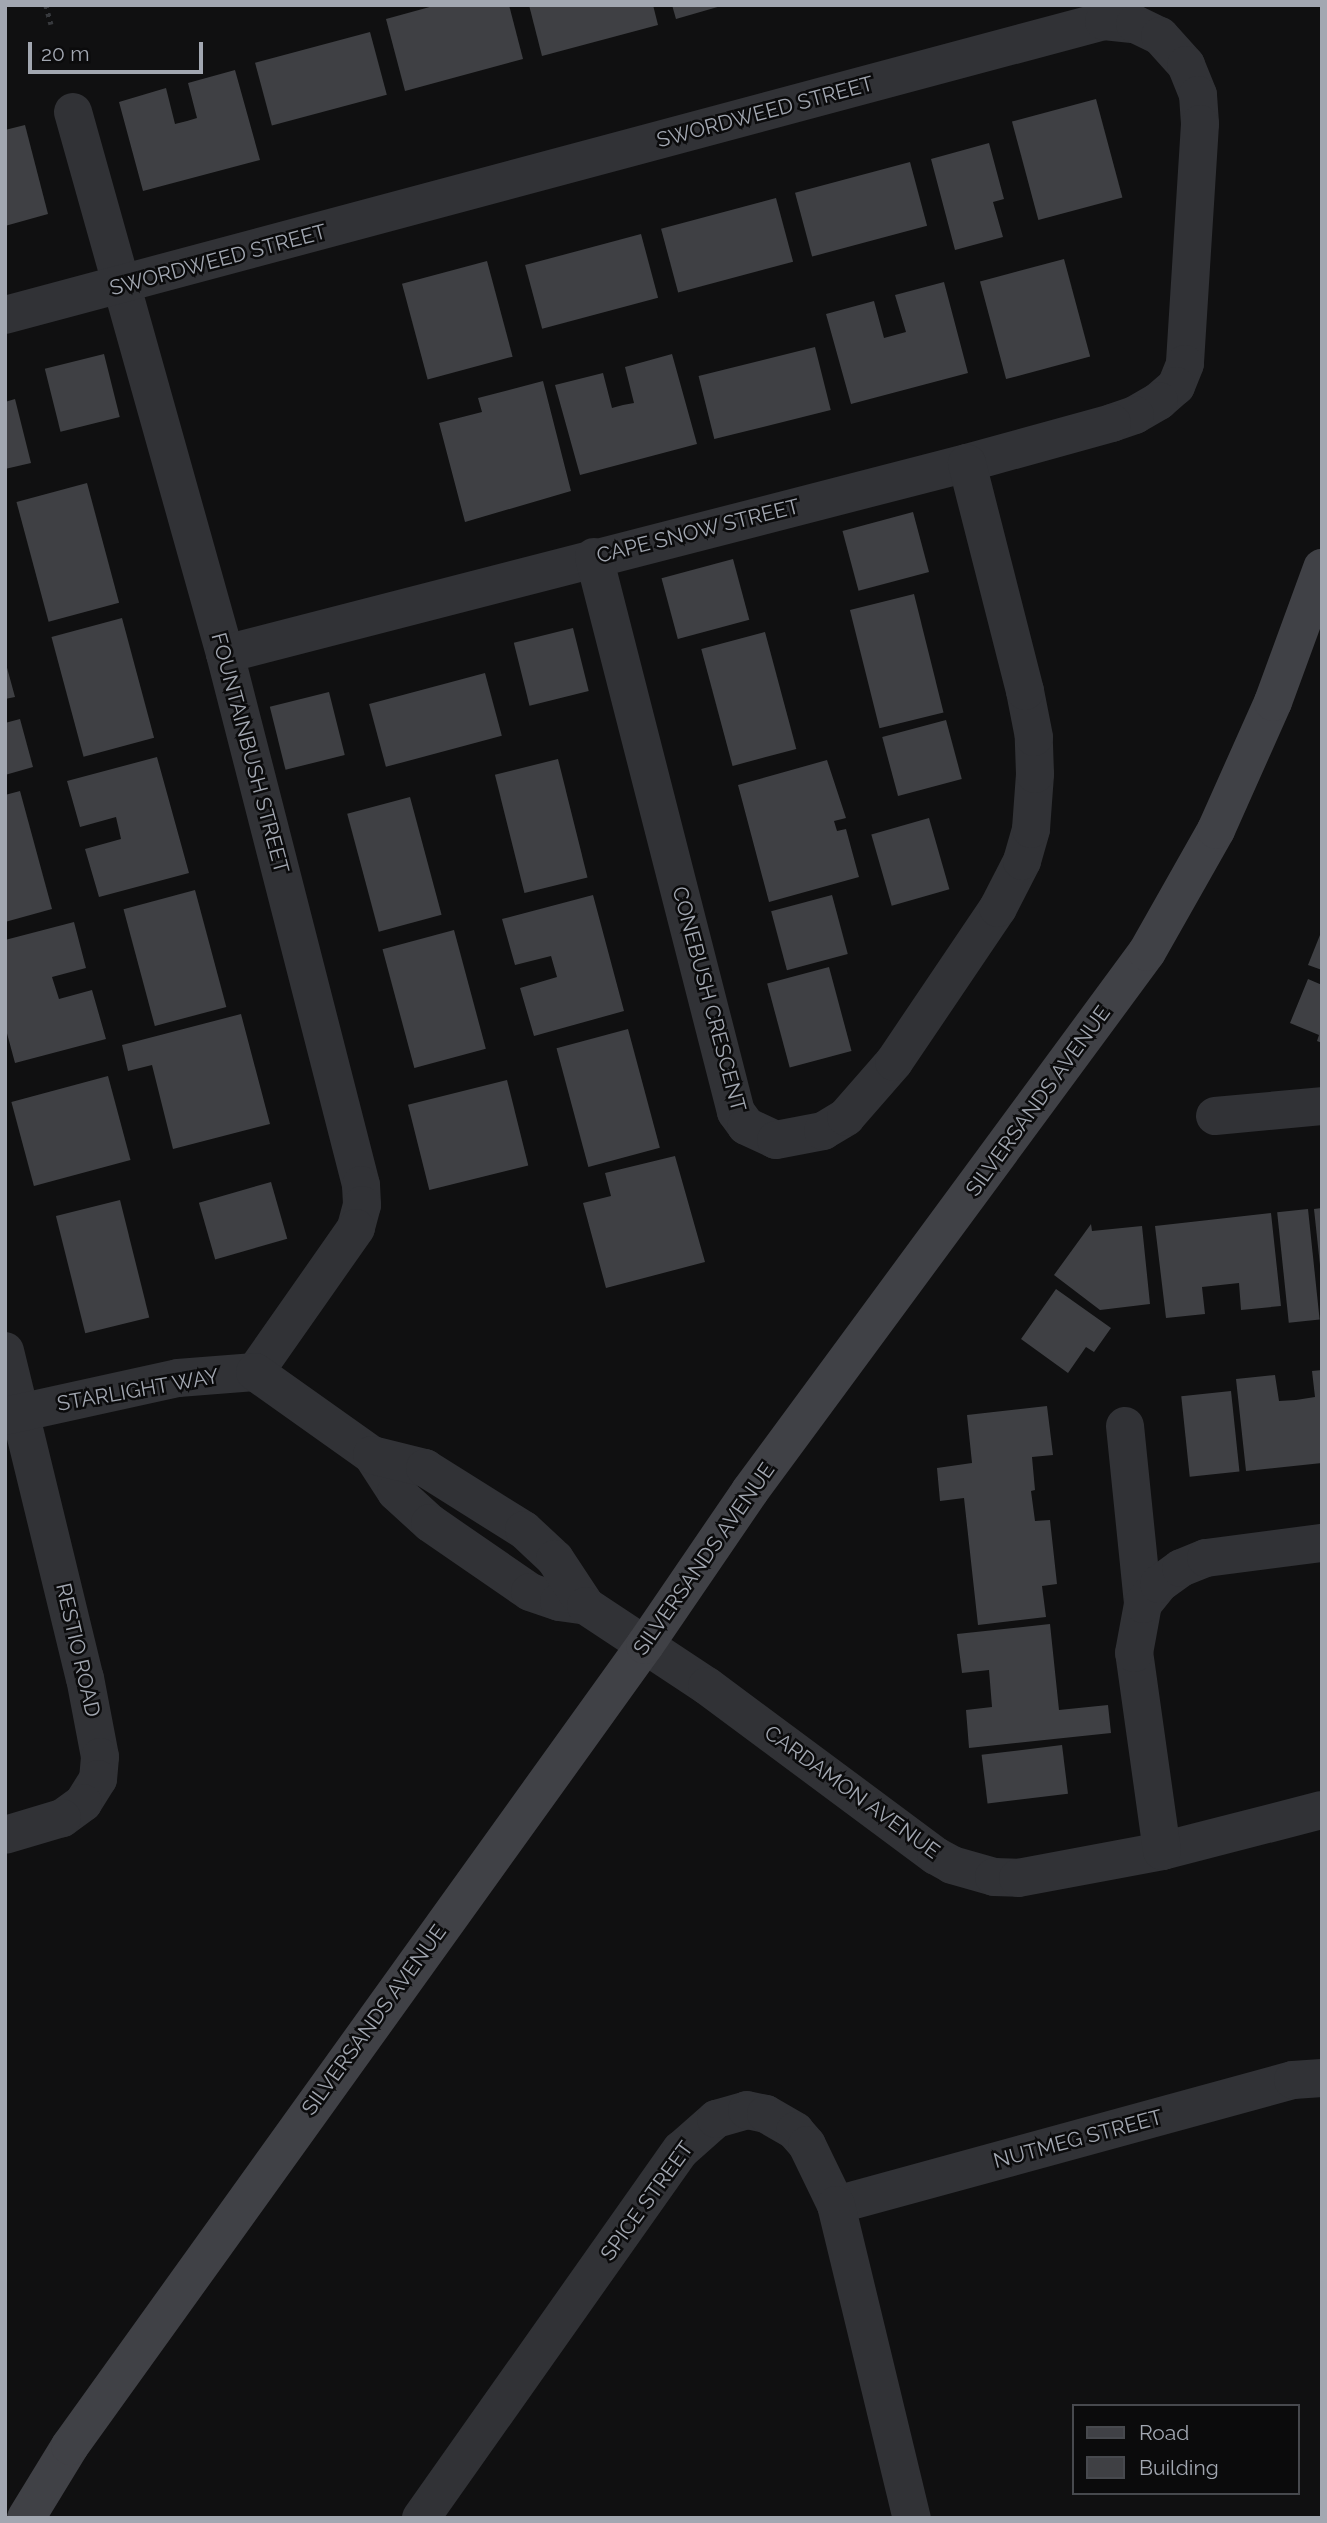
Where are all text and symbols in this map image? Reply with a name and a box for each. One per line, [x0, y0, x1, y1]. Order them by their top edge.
scale bar [32, 28, 206, 72]
text: 20 m [41, 41, 89, 66]
street label: SWORDWEED STREET [654, 71, 876, 153]
street label: SWORDWEED STREET [107, 219, 329, 301]
street label: CAPE SNOW STREET [594, 494, 802, 568]
street label: FOUNTAINBUSH STREET [206, 630, 294, 876]
street label: CONEBUSH CRESCENT [667, 884, 751, 1114]
street label: SILVERSANDS AVENUE [960, 1001, 1116, 1201]
street label: STARLIGHT WAY [55, 1363, 221, 1417]
street label: SILVERSANDS AVENUE [628, 1458, 780, 1660]
street label: RESTIO ROAD [50, 1581, 106, 1719]
street label: CARDAMON AVENUE [759, 1720, 945, 1864]
street label: SILVERSANDS AVENUE [296, 1920, 452, 2120]
street label: NUTMEG STREET [991, 2104, 1165, 2174]
street label: SPICE STREET [595, 2136, 699, 2266]
legend [1072, 2404, 1299, 2495]
text: Road [1139, 2420, 1189, 2445]
text: Building [1139, 2455, 1219, 2480]

